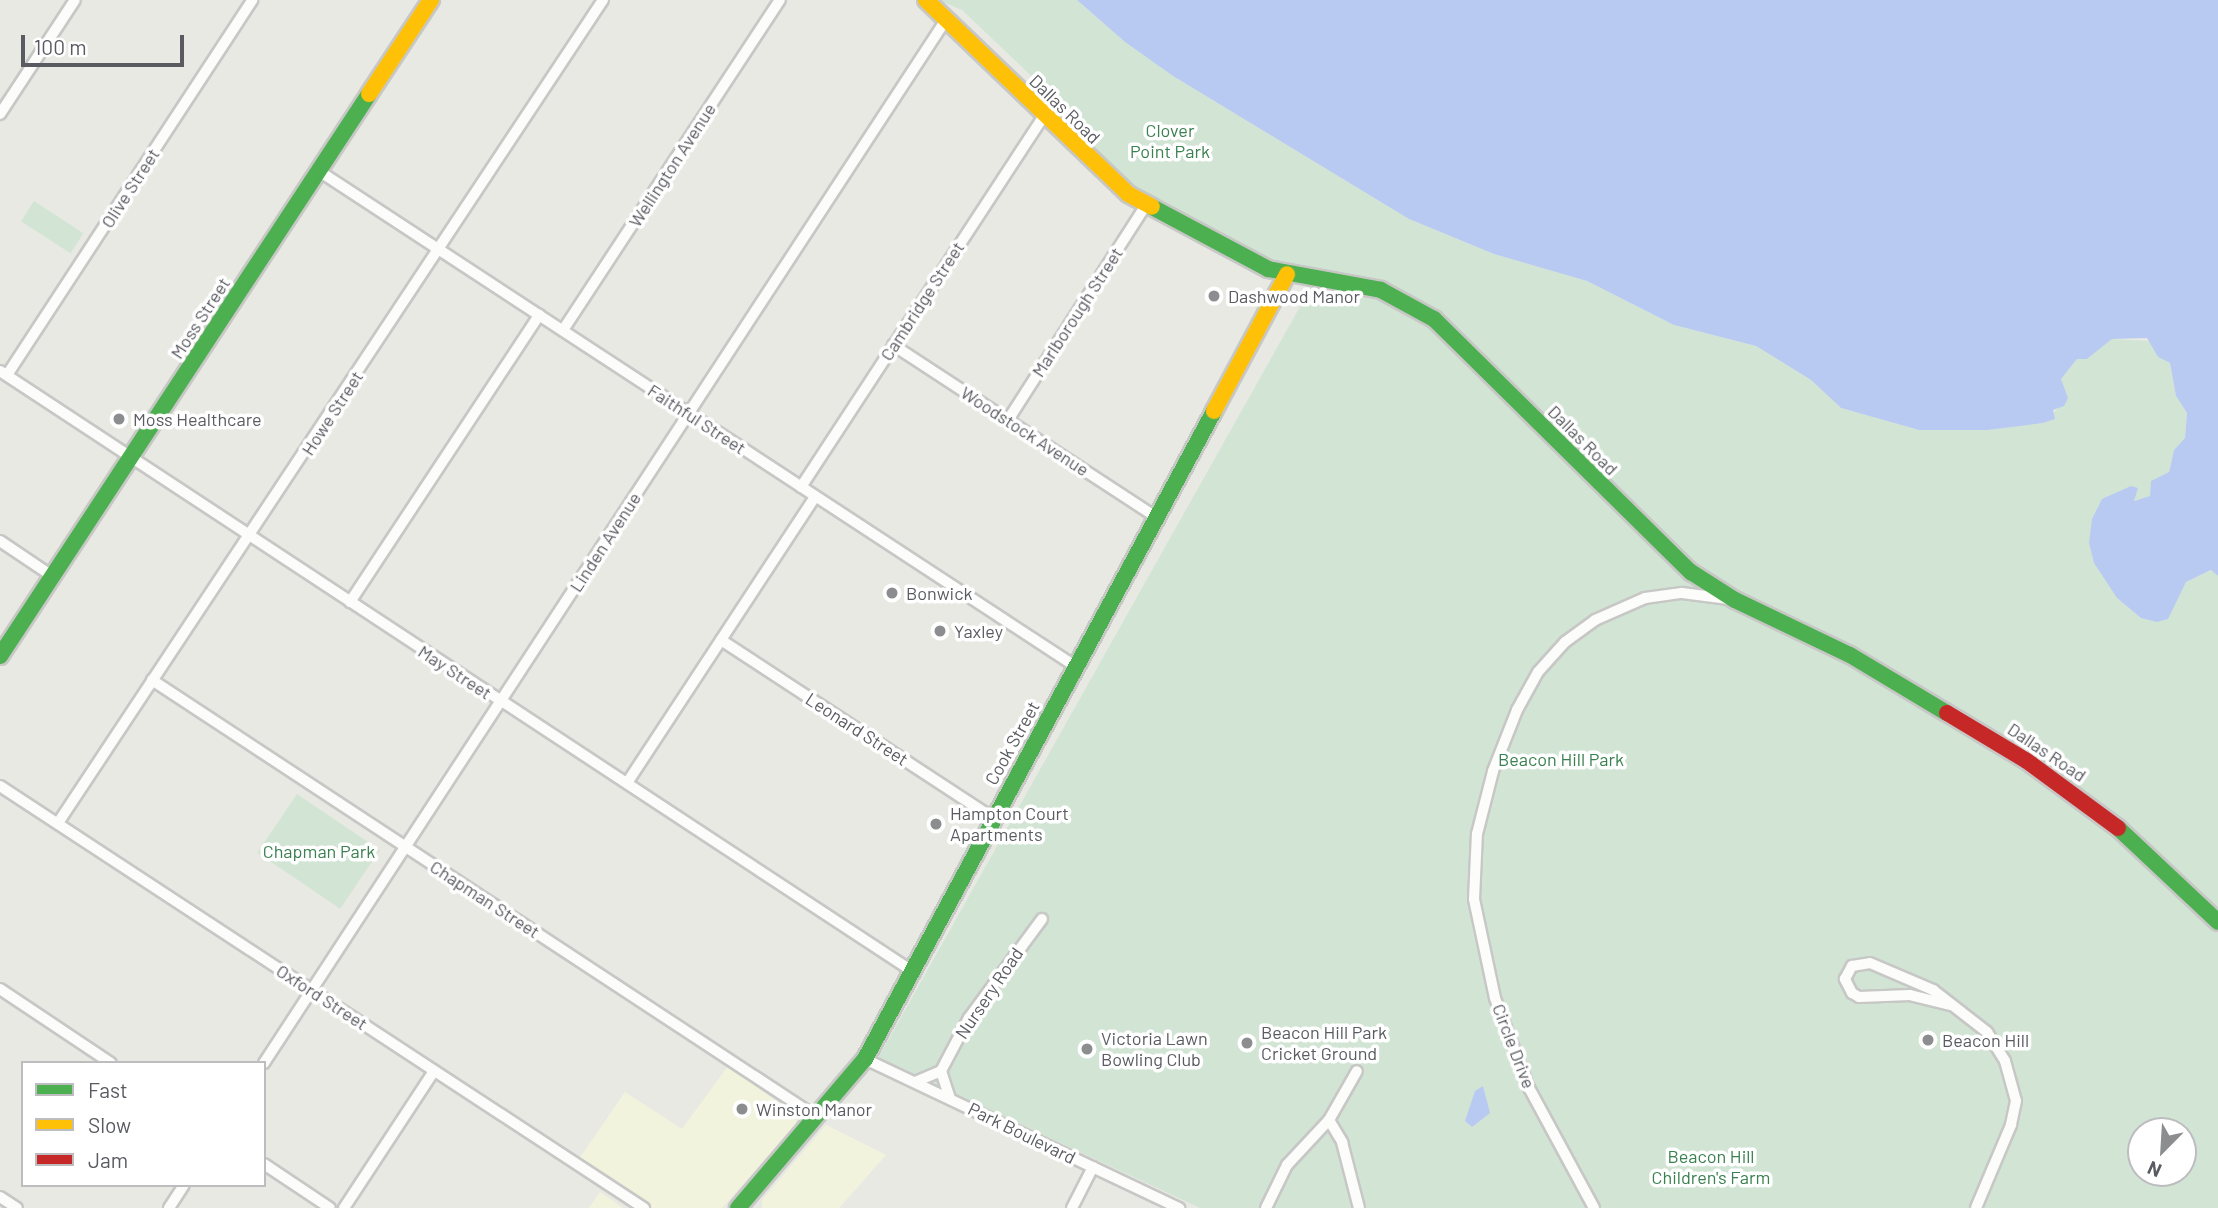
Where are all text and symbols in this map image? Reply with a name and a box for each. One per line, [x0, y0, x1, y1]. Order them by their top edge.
scale bar [24, 21, 187, 65]
text: 100 m [34, 34, 87, 59]
street label: Dallas Road [1025, 70, 1105, 148]
street label: Wellington Avenue [624, 99, 720, 231]
park label: Clover Point Park [1130, 120, 1210, 162]
street label: Olive Street [96, 144, 164, 232]
street label: Cambridge Street [875, 237, 969, 365]
street label: Marlborough Street [1027, 243, 1127, 381]
street label: Moss Street [166, 273, 234, 363]
place label: Dashwood Manor [1228, 285, 1360, 307]
marker: Dashwood Manor [1206, 288, 1222, 304]
street label: Howe Street [297, 367, 367, 459]
street label: Faithful Street [644, 379, 750, 459]
street label: Woodstock Avenue [957, 382, 1093, 480]
street label: Dallas Road [1544, 401, 1622, 479]
place label: Moss Healthcare [133, 408, 262, 430]
marker: Moss Healthcare [111, 411, 127, 427]
street label: Linden Avenue [565, 488, 645, 596]
place label: Bonwick [906, 582, 973, 604]
marker: Bonwick [884, 585, 900, 601]
place label: Yaxley [954, 620, 1003, 642]
marker: Yaxley [932, 623, 948, 639]
street label: May Street [414, 640, 496, 704]
street label: Leonard Street [802, 688, 912, 770]
street label: Cook Street [980, 697, 1044, 789]
street label: Dallas Road [2004, 718, 2090, 786]
park label: Beacon Hill Park [1498, 748, 1624, 770]
place label: Hampton Court Apartments [950, 803, 1069, 846]
marker: Hampton Court Apartments [928, 816, 944, 832]
park label: Chapman Park [263, 840, 375, 862]
street label: Chapman Street [426, 856, 544, 942]
street label: Nursery Road [951, 943, 1027, 1043]
street label: Oxford Street [272, 960, 372, 1034]
street label: Circle Drive [1488, 1001, 1540, 1091]
place label: Beacon Hill Park Cricket Ground [1261, 1022, 1387, 1064]
place label: Victoria Lawn Bowling Club [1101, 1028, 1208, 1070]
place label: Beacon Hill [1942, 1029, 2029, 1051]
marker: Beacon Hill [1920, 1032, 1936, 1048]
marker: Beacon Hill Park Cricket Ground [1239, 1035, 1255, 1051]
marker: Victoria Lawn Bowling Club [1079, 1041, 1095, 1057]
legend [21, 1061, 266, 1187]
text: Fast [88, 1077, 128, 1102]
place label: Winston Manor [756, 1098, 872, 1120]
street label: Park Boulevard [965, 1098, 1079, 1168]
marker: Winston Manor [734, 1101, 750, 1117]
text: Slow [88, 1112, 131, 1137]
north arrow [2127, 1117, 2197, 1187]
park label: Beacon Hill Children's Farm [1652, 1146, 1770, 1188]
text: Jam [88, 1147, 128, 1172]
text: N [2144, 1157, 2165, 1183]

